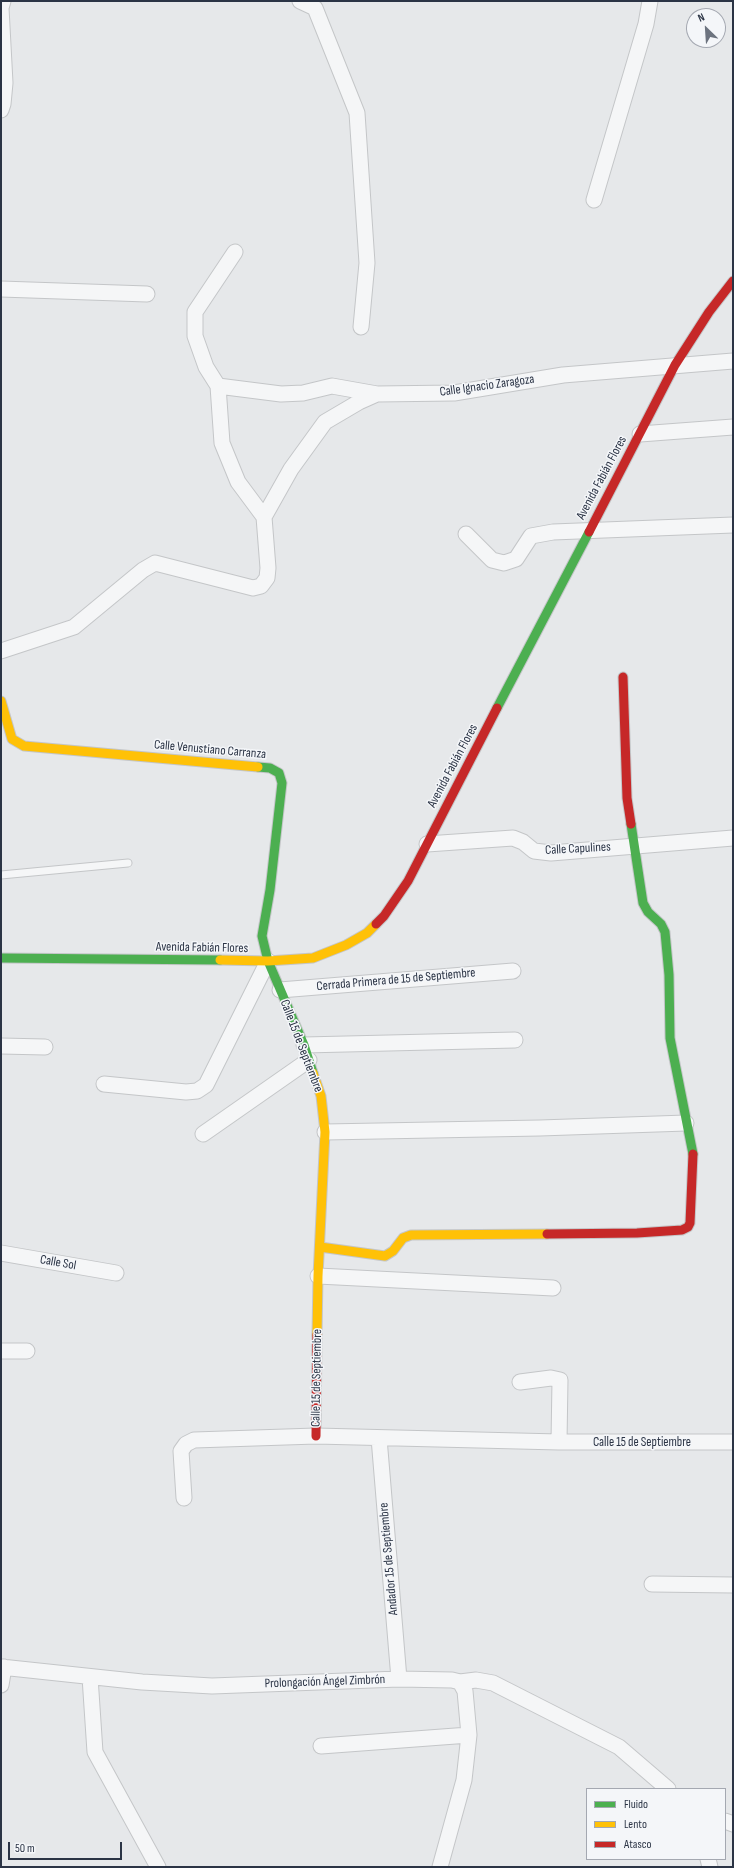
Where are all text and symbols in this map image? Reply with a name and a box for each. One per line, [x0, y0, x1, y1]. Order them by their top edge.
north arrow [686, 8, 726, 48]
text: N [696, 10, 707, 25]
street label: Calle Ignacio Zaragoza [439, 372, 535, 400]
street label: Avenida Fabián Flores [573, 434, 631, 522]
street label: Avenida Fabián Flores [424, 722, 482, 810]
street label: Calle Venustiano Carranza [153, 737, 267, 763]
street label: Calle Capulines [545, 839, 611, 859]
street label: Avenida Fabián Flores [156, 939, 248, 957]
street label: Cerrada Primera de 15 de Septiembre [316, 965, 476, 995]
street label: Calle 15 de Septiembre [276, 997, 326, 1095]
street label: Calle Sol [39, 1252, 77, 1274]
street label: Calle 15 de Septiembre [308, 1329, 326, 1427]
street label: Calle 15 de Septiembre [593, 1435, 691, 1451]
street label: Andador 15 de Septiembre [376, 1502, 402, 1616]
street label: Prolongación Ángel Zimbrón [264, 1672, 386, 1692]
legend [586, 1788, 726, 1860]
text: Fluido [624, 1797, 648, 1812]
text: Lento [624, 1817, 647, 1832]
scale bar [10, 1834, 124, 1860]
text: Atasco [624, 1837, 651, 1852]
text: 50 m [15, 1841, 35, 1856]

